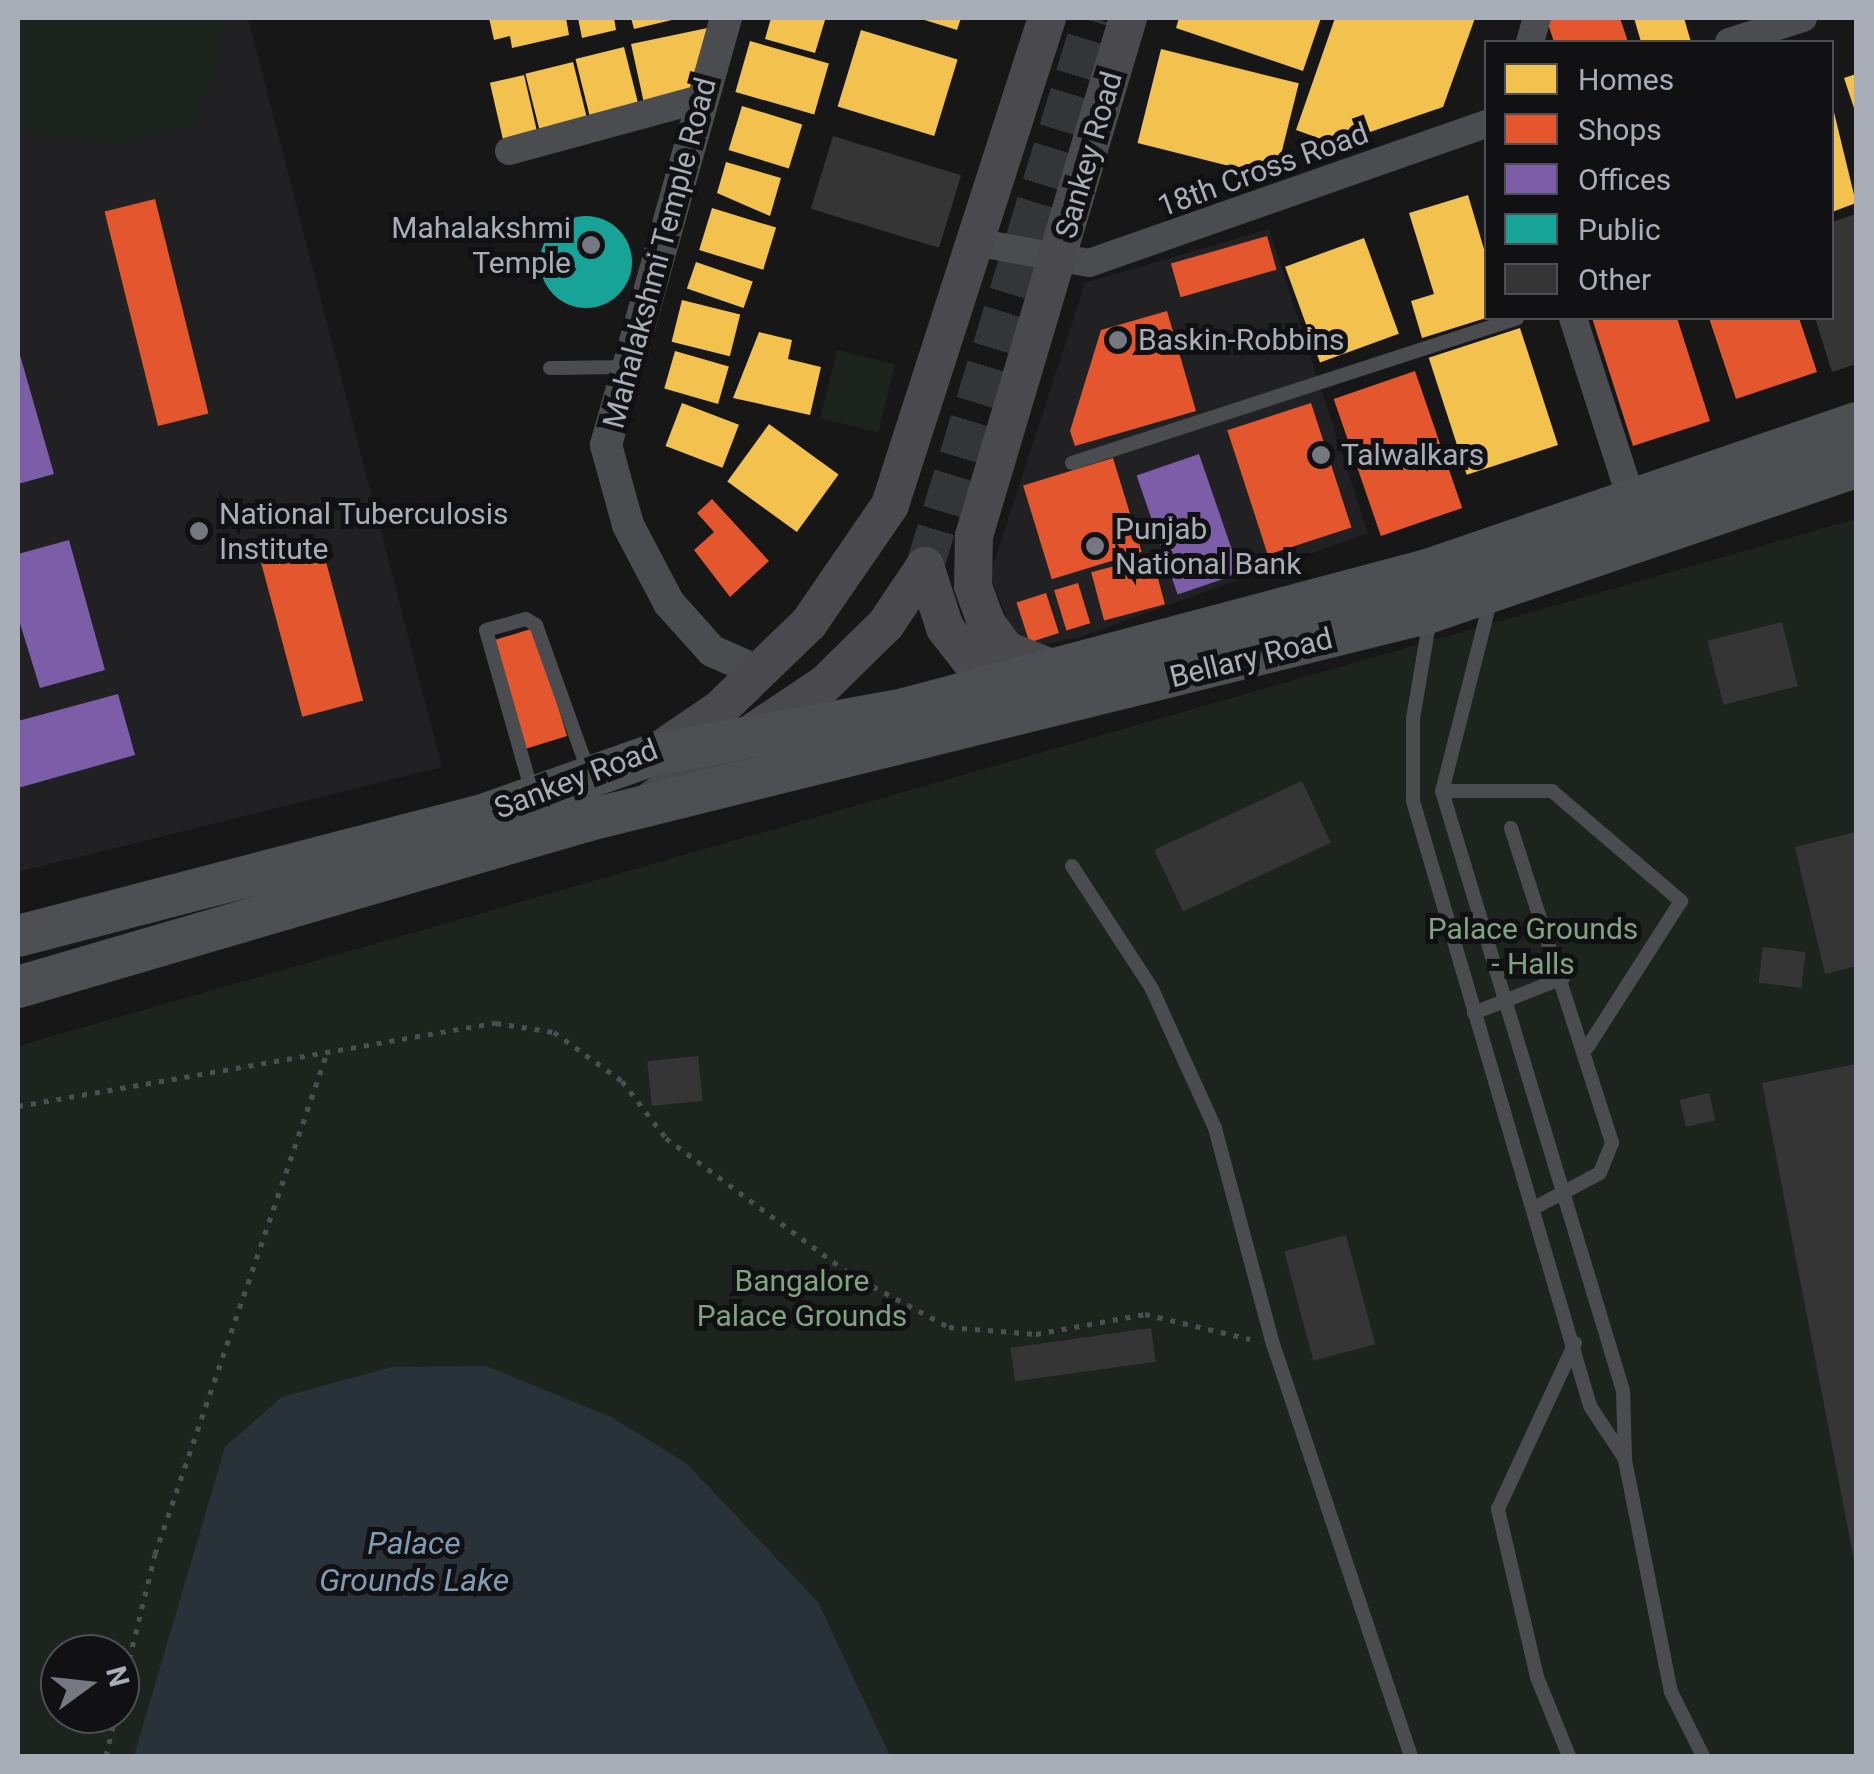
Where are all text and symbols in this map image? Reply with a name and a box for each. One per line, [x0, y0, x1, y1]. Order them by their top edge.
legend [1484, 40, 1834, 320]
text: Homes [1578, 62, 1674, 97]
street label: Sankey Road [1048, 67, 1130, 243]
street label: Mahalakshmi Temple Road [596, 73, 724, 433]
text: Shops [1578, 112, 1662, 147]
street label: 18th Cross Road [1153, 115, 1373, 225]
text: Offices [1578, 162, 1671, 197]
place label: Mahalakshmi Temple [391, 210, 571, 280]
text: Public [1578, 212, 1661, 247]
marker: Mahalakshmi Temple [580, 234, 602, 256]
text: Other [1578, 262, 1651, 297]
place label: Baskin-Robbins [1138, 322, 1344, 358]
marker: Baskin-Robbins [1107, 329, 1129, 351]
place label: Talwalkars [1341, 437, 1484, 473]
marker: Talwalkars [1310, 444, 1332, 466]
place label: National Tuberculosis Institute [219, 496, 509, 566]
place label: Punjab National Bank [1115, 511, 1301, 582]
marker: National Tuberculosis Institute [188, 520, 210, 542]
marker: Punjab National Bank [1084, 535, 1106, 557]
street label: Bellary Road [1166, 620, 1336, 696]
street label: Sankey Road [489, 731, 663, 827]
park label: Palace Grounds - Halls [1428, 911, 1638, 982]
park label: Bangalore Palace Grounds [697, 1263, 907, 1334]
water label: Palace Grounds Lake [319, 1525, 509, 1600]
north arrow [40, 1634, 140, 1734]
text: N [99, 1663, 136, 1690]

